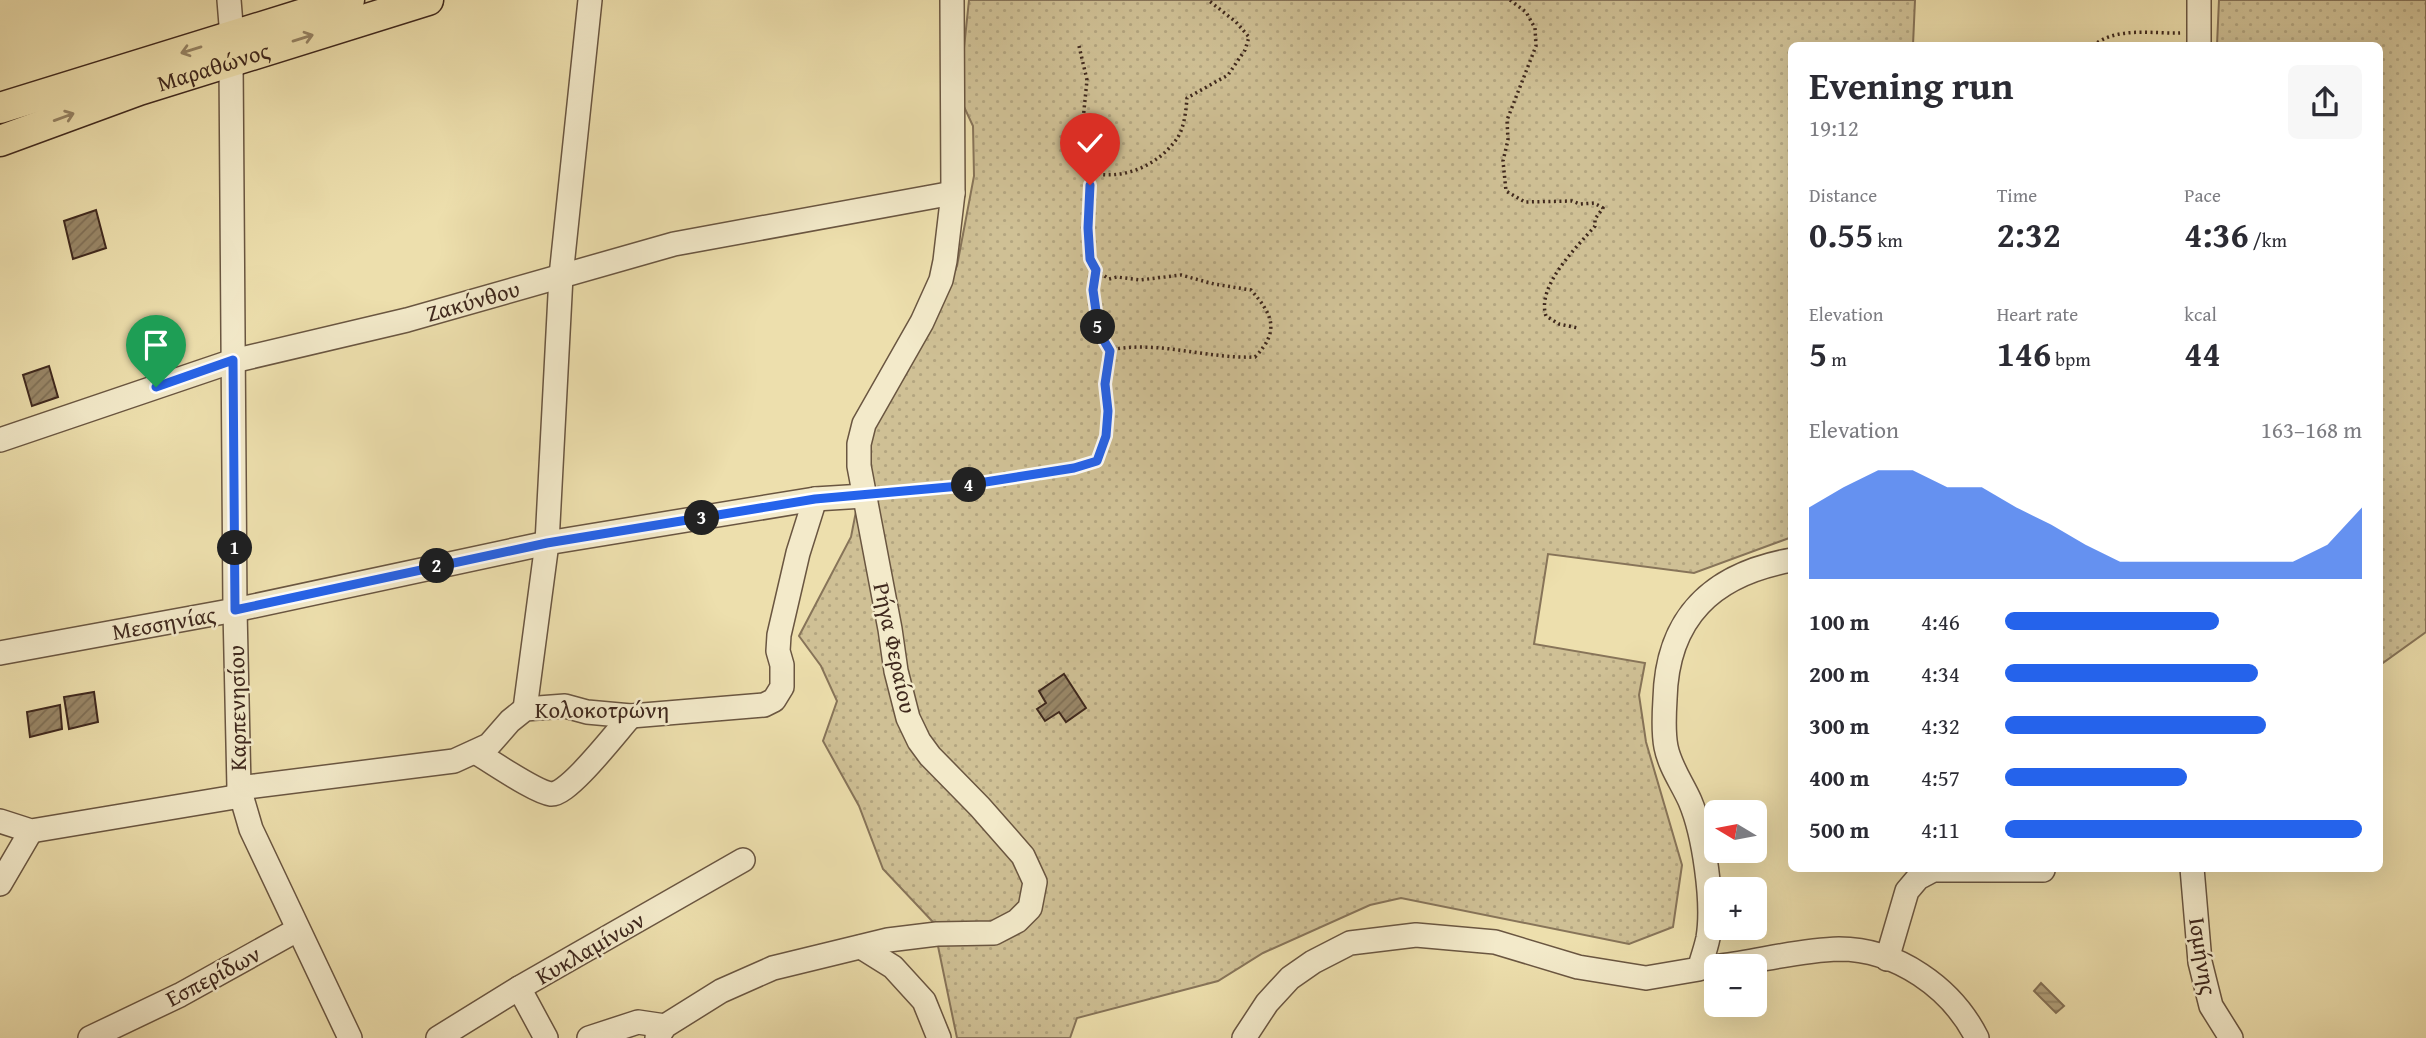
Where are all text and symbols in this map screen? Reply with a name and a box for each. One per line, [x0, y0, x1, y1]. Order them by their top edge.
one-way arrow [292, 31, 314, 44]
street label: Μαραθώνος [153, 33, 274, 99]
one-way arrow [180, 44, 202, 57]
text: Evening run [1809, 57, 2013, 113]
button: share [2288, 65, 2362, 139]
one-way arrow [52, 110, 74, 123]
text: 19:12 [1809, 111, 1859, 144]
pin [1060, 113, 1120, 185]
icon: check [1071, 124, 1109, 162]
text: Distance [1809, 181, 1877, 209]
text: Time [1997, 181, 2037, 209]
text: Pace [2184, 181, 2221, 209]
text: 0.55 [1809, 209, 1873, 260]
text: 2:32 [1997, 209, 2061, 260]
text: 4:36 [2184, 209, 2249, 260]
text: km [1873, 226, 1903, 254]
text: /km [2249, 226, 2287, 254]
street label: Ζακύνθου [422, 271, 524, 330]
text: Elevation [1809, 300, 1883, 328]
text: Heart rate [1997, 300, 2078, 328]
text: kcal [2184, 300, 2217, 328]
pin: 5 [1080, 310, 1116, 344]
text: 5 [1093, 312, 1102, 340]
pin [126, 315, 186, 387]
icon: arrive [137, 326, 175, 364]
text: 5 [1809, 328, 1827, 379]
text: 146 [1997, 328, 2051, 379]
text: 44 [2184, 328, 2221, 379]
text: m [1827, 345, 1847, 373]
text: bpm [2051, 345, 2091, 373]
text: Elevation [1809, 413, 1899, 446]
text: 163–168 m [2261, 413, 2362, 446]
pin: 4 [951, 468, 986, 503]
text: 4 [964, 470, 973, 498]
pin: 3 [684, 500, 720, 536]
text: 3 [697, 503, 706, 531]
pin: 1 [218, 530, 252, 566]
text: 1 [230, 533, 239, 561]
pin: 2 [420, 548, 454, 584]
text: 2 [432, 551, 441, 579]
street label: Ρήγα Φεραίου [866, 579, 925, 716]
street label: Μεσσηνίας [110, 597, 219, 648]
text: 100 m [1809, 605, 1870, 638]
text: 4:46 [1921, 605, 1960, 638]
street label: Καρπενησίου [219, 645, 254, 771]
text: 200 m [1809, 657, 1870, 690]
text: 4:34 [1921, 657, 1960, 690]
street label: Κολοκοτρώνη [535, 693, 669, 726]
text: 300 m [1809, 709, 1870, 742]
text: 4:32 [1921, 709, 1960, 742]
text: 400 m [1809, 761, 1870, 794]
text: 4:57 [1921, 761, 1960, 794]
north arrow [1704, 800, 1768, 863]
map controls [1704, 800, 1767, 1017]
text: 500 m [1809, 813, 1870, 846]
text: 4:11 [1921, 813, 1960, 846]
button: + [1704, 877, 1767, 940]
street label: Κυκλαμίνων [529, 903, 651, 992]
street label: Ισμήνης [2181, 915, 2226, 997]
street label: Εσπερίδων [160, 937, 266, 1014]
button: − [1704, 954, 1767, 1017]

